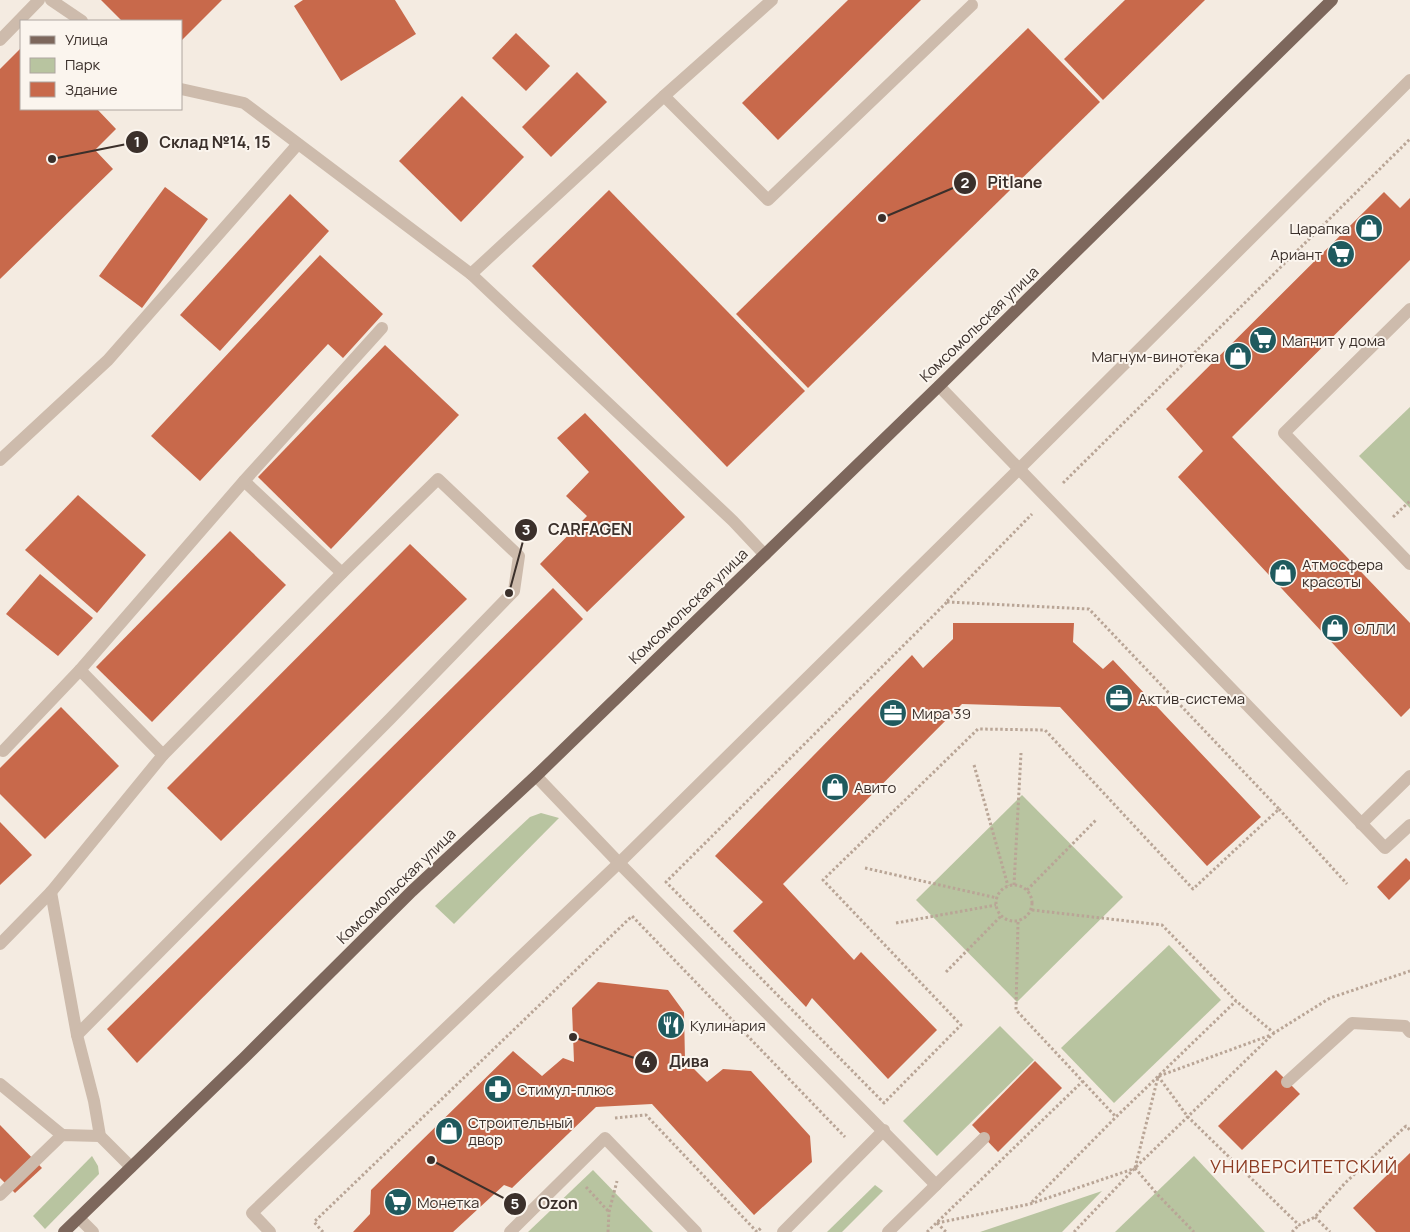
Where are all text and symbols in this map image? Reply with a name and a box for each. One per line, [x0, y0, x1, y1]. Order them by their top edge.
legend [20, 20, 182, 110]
text: Улица [65, 29, 108, 50]
text: Парк [65, 54, 101, 75]
text: Здание [65, 79, 118, 100]
callout: Склад №14, 15 [124, 127, 281, 158]
text: 1 [134, 131, 140, 152]
text: Склад №14, 15 [159, 131, 271, 153]
callout: Pitlane [952, 167, 1052, 198]
text: Pitlane [988, 171, 1043, 193]
text: 2 [961, 172, 970, 193]
shop icon: Царапка [1354, 213, 1384, 243]
place label: Царапка [1289, 218, 1350, 239]
supermarket icon: Ариант [1326, 239, 1356, 269]
place label: Ариант [1270, 244, 1322, 265]
street label: Комсомольская улица [915, 262, 1043, 386]
supermarket icon: Магнит у дома [1248, 325, 1278, 355]
place label: Магнит у дома [1282, 330, 1385, 351]
shop icon: Магнум-винотека [1223, 341, 1253, 371]
place label: Магнум-винотека [1091, 346, 1219, 367]
callout: CARFAGEN [513, 514, 642, 545]
text: CARFAGEN [548, 518, 632, 540]
text: 3 [522, 519, 530, 540]
street label: Комсомольская улица [624, 544, 752, 668]
place label: Атмосфера красоты [1302, 554, 1383, 592]
shop icon: Атмосфера красоты [1268, 558, 1298, 588]
shop icon: ОЛЛИ [1320, 613, 1350, 643]
place label: ОЛЛИ [1354, 618, 1396, 639]
office icon: Актив-система [1104, 683, 1134, 713]
place label: Актив-система [1138, 688, 1245, 709]
office icon: Мира 39 [878, 698, 908, 728]
place label: Мира 39 [912, 703, 971, 724]
shop icon: Авито [820, 772, 850, 802]
place label: Авито [854, 777, 897, 798]
street label: Комсомольская улица [332, 824, 460, 948]
restaurant icon: Кулинария [656, 1010, 686, 1040]
place label: Кулинария [690, 1015, 766, 1036]
callout: Дива [634, 1046, 719, 1077]
text: Дива [669, 1050, 709, 1072]
text: 4 [641, 1051, 651, 1072]
pharmacy icon: Стимул-плюс [483, 1074, 513, 1104]
place label: Стимул-плюс [517, 1079, 614, 1100]
place label: Строительный двор [468, 1112, 573, 1150]
shop icon: Строительный двор [434, 1116, 464, 1146]
district label: УНИВЕРСИТЕТСКИЙ [1210, 1154, 1398, 1178]
supermarket icon: Монетка [383, 1187, 413, 1217]
callout: Ozon [503, 1188, 588, 1219]
place label: Монетка [417, 1192, 479, 1213]
text: Ozon [538, 1192, 578, 1214]
text: 5 [511, 1193, 520, 1214]

